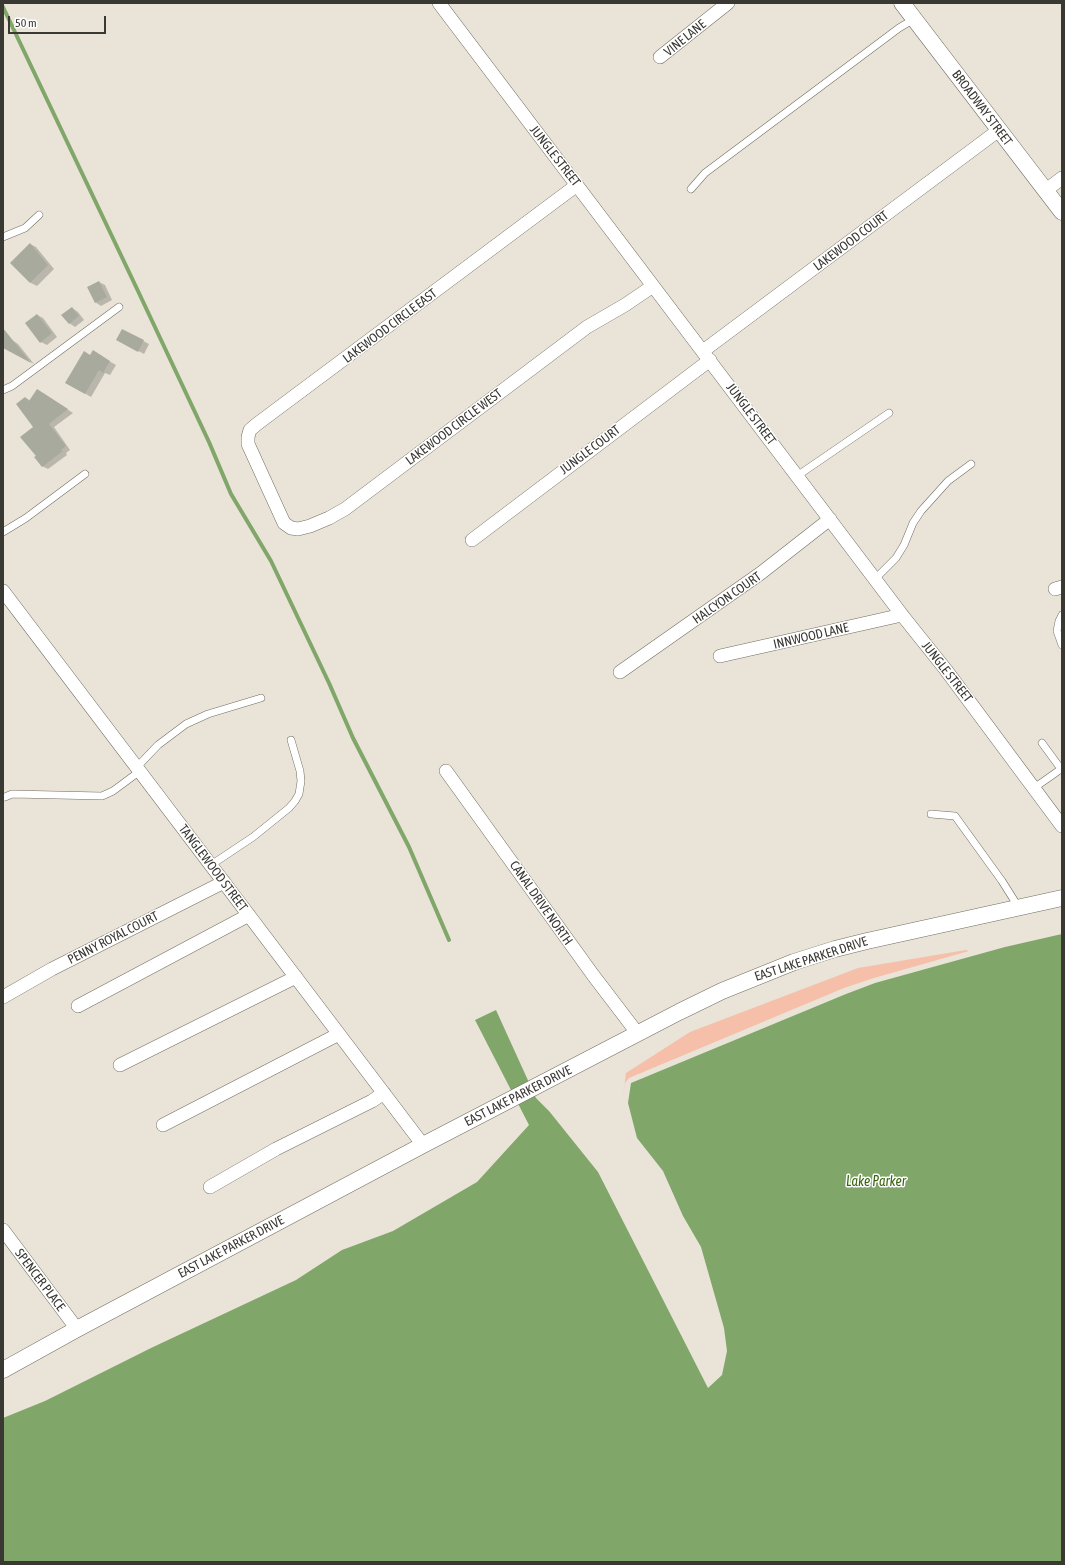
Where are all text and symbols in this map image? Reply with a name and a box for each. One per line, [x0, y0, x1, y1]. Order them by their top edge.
scale bar [10, 8, 108, 34]
text: 50 m [15, 16, 37, 30]
street label: VINE LANE [661, 16, 709, 60]
street label: BROADWAY STREET [949, 67, 1015, 149]
street label: JUNGLE STREET [526, 122, 584, 190]
street label: LAKEWOOD COURT [810, 208, 892, 274]
street label: LAKEWOOD CIRCLE EAST [340, 286, 440, 366]
street label: JUNGLE STREET [723, 380, 779, 448]
street label: LAKEWOOD CIRCLE WEST [403, 386, 505, 468]
street label: JUNGLE COURT [557, 422, 623, 478]
street label: HALCYON COURT [690, 569, 764, 627]
street label: INNWOOD LANE [772, 620, 850, 652]
street label: JUNGLE STREET [918, 638, 976, 706]
street label: TANGLEWOOD STREET [175, 822, 251, 914]
street label: CANAL DRIVE NORTH [506, 858, 576, 948]
street label: PENNY ROYAL COURT [65, 908, 161, 968]
street label: EAST LAKE PARKER DRIVE [753, 933, 869, 985]
street label: EAST LAKE PARKER DRIVE [462, 1062, 574, 1130]
water label: Lake Parker [846, 1174, 906, 1190]
street label: EAST LAKE PARKER DRIVE [175, 1212, 287, 1282]
street label: SPENCER PLACE [12, 1246, 68, 1314]

